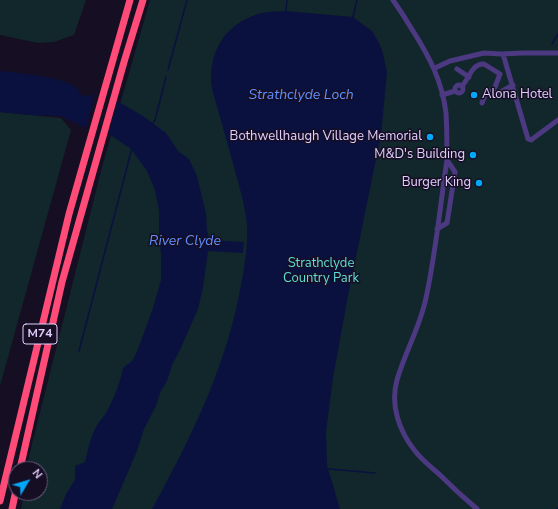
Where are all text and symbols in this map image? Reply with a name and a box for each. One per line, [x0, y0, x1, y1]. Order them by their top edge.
place label: Alona Hotel [482, 87, 552, 103]
water label: Strathclyde Loch [248, 88, 354, 104]
marker: Alona Hotel [469, 90, 479, 100]
place label: Bothwellhaugh Village Memorial [230, 129, 422, 145]
marker: Bothwellhaugh Village Memorial [425, 132, 435, 142]
place label: M&D's Building [374, 147, 465, 163]
marker: M&D's Building [468, 150, 478, 160]
place label: Burger King [402, 175, 471, 191]
marker: Burger King [474, 178, 484, 188]
water label: River Clyde [149, 234, 221, 250]
park label: Strathclyde Country Park [283, 256, 359, 287]
road number: M74 [23, 324, 57, 344]
north arrow [8, 461, 48, 501]
text: N [29, 466, 46, 482]

